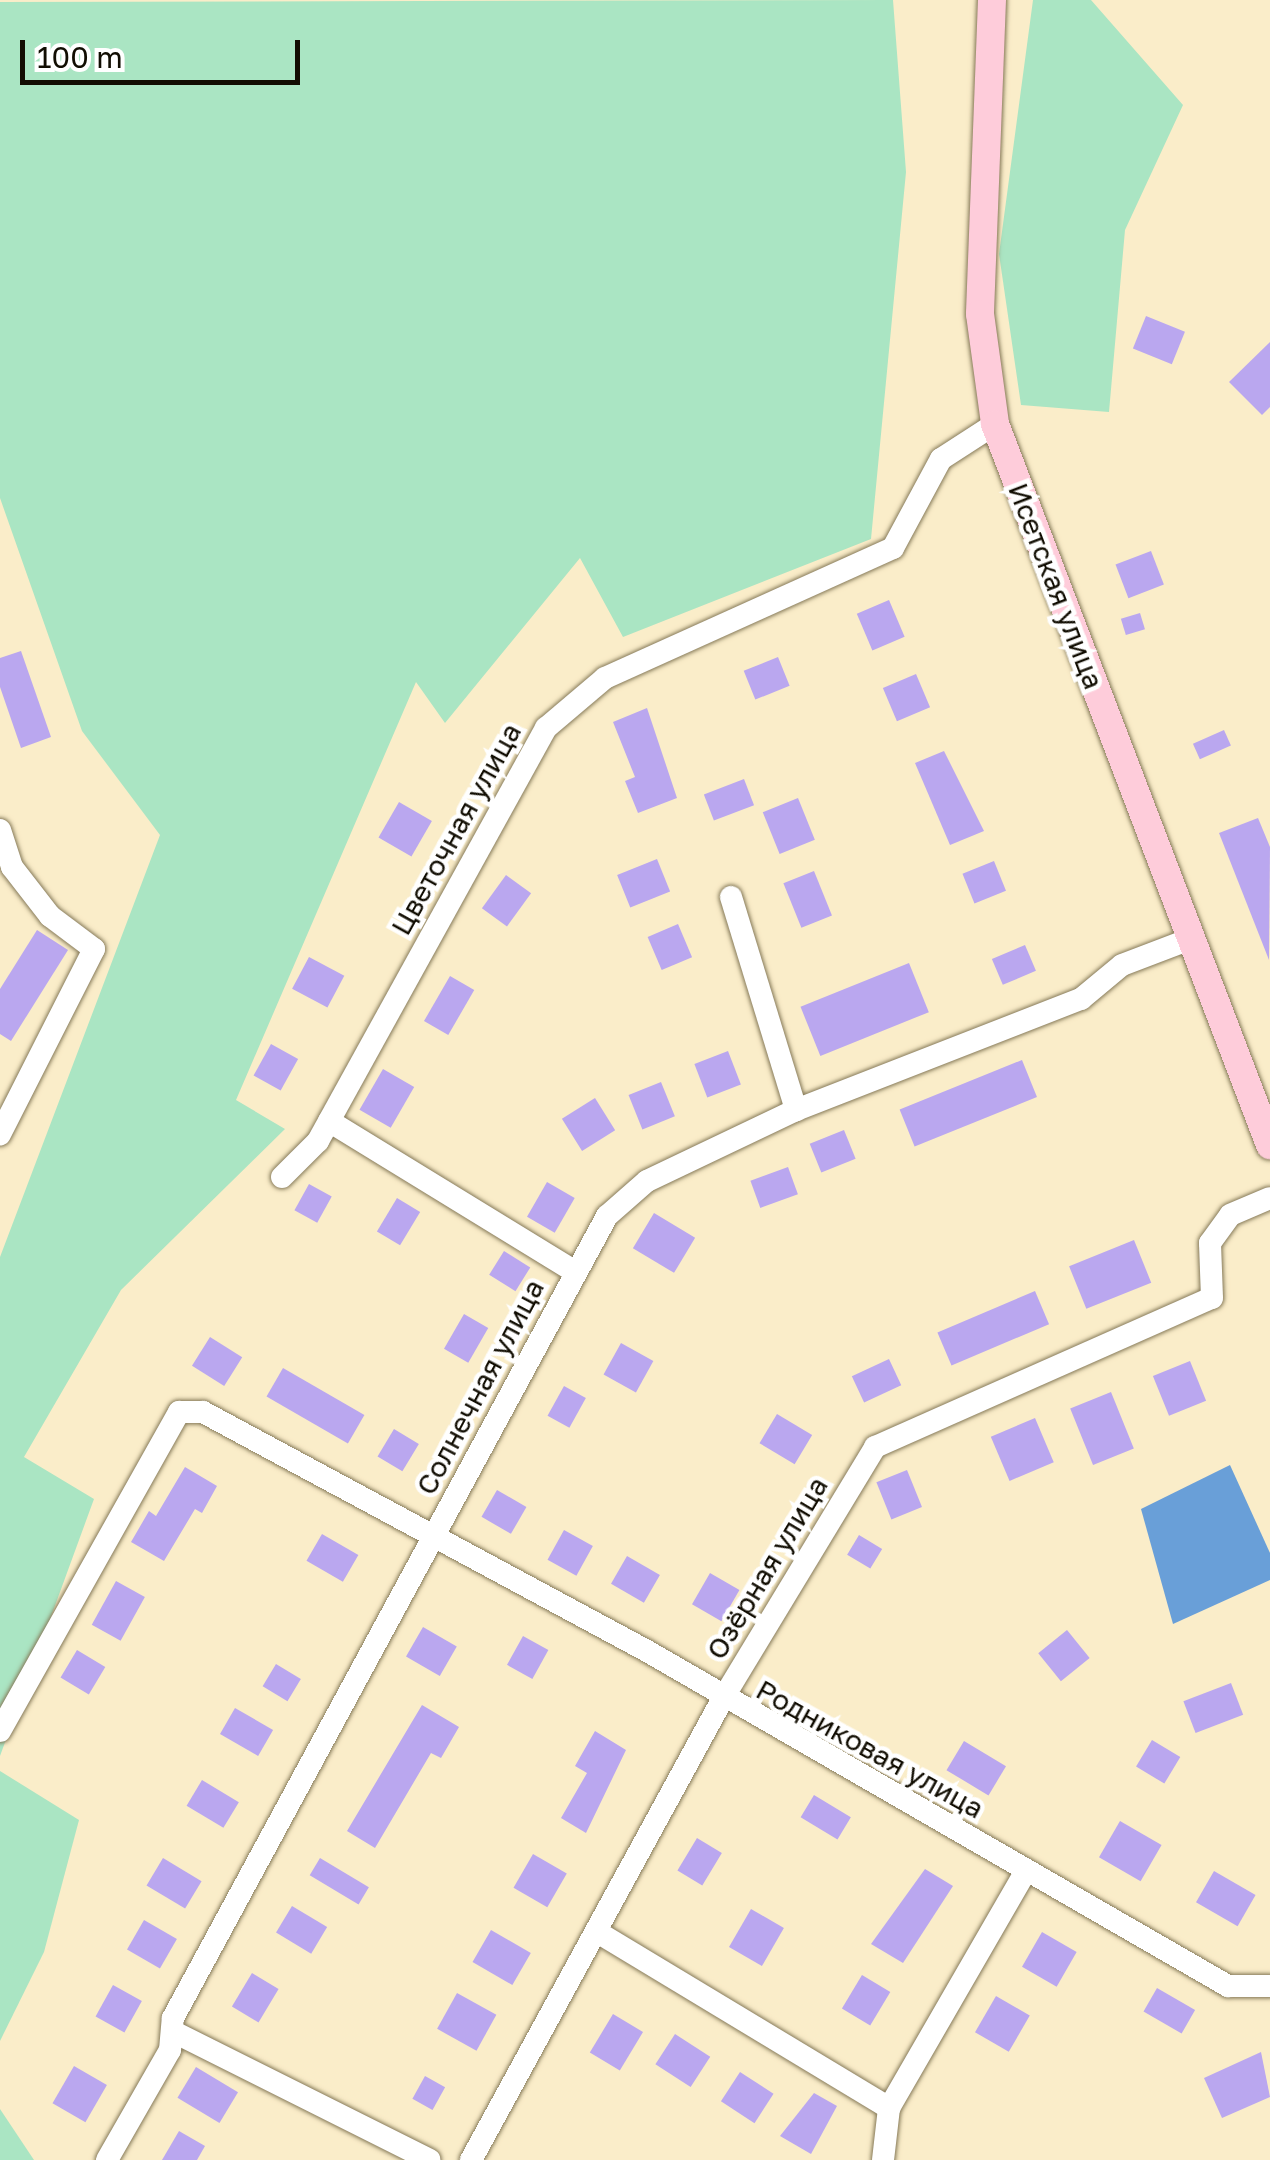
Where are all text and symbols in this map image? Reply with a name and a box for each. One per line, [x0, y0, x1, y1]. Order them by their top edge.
scale bar [25, 20, 305, 82]
text: 100 m [37, 39, 123, 75]
street label: Исетская улица [1001, 478, 1111, 694]
street label: Цветочная улица [384, 717, 528, 941]
street label: Солнечная улица [409, 1274, 551, 1500]
street label: Озёрная улица [699, 1471, 835, 1665]
street label: Родниковая улица [750, 1673, 990, 1825]

